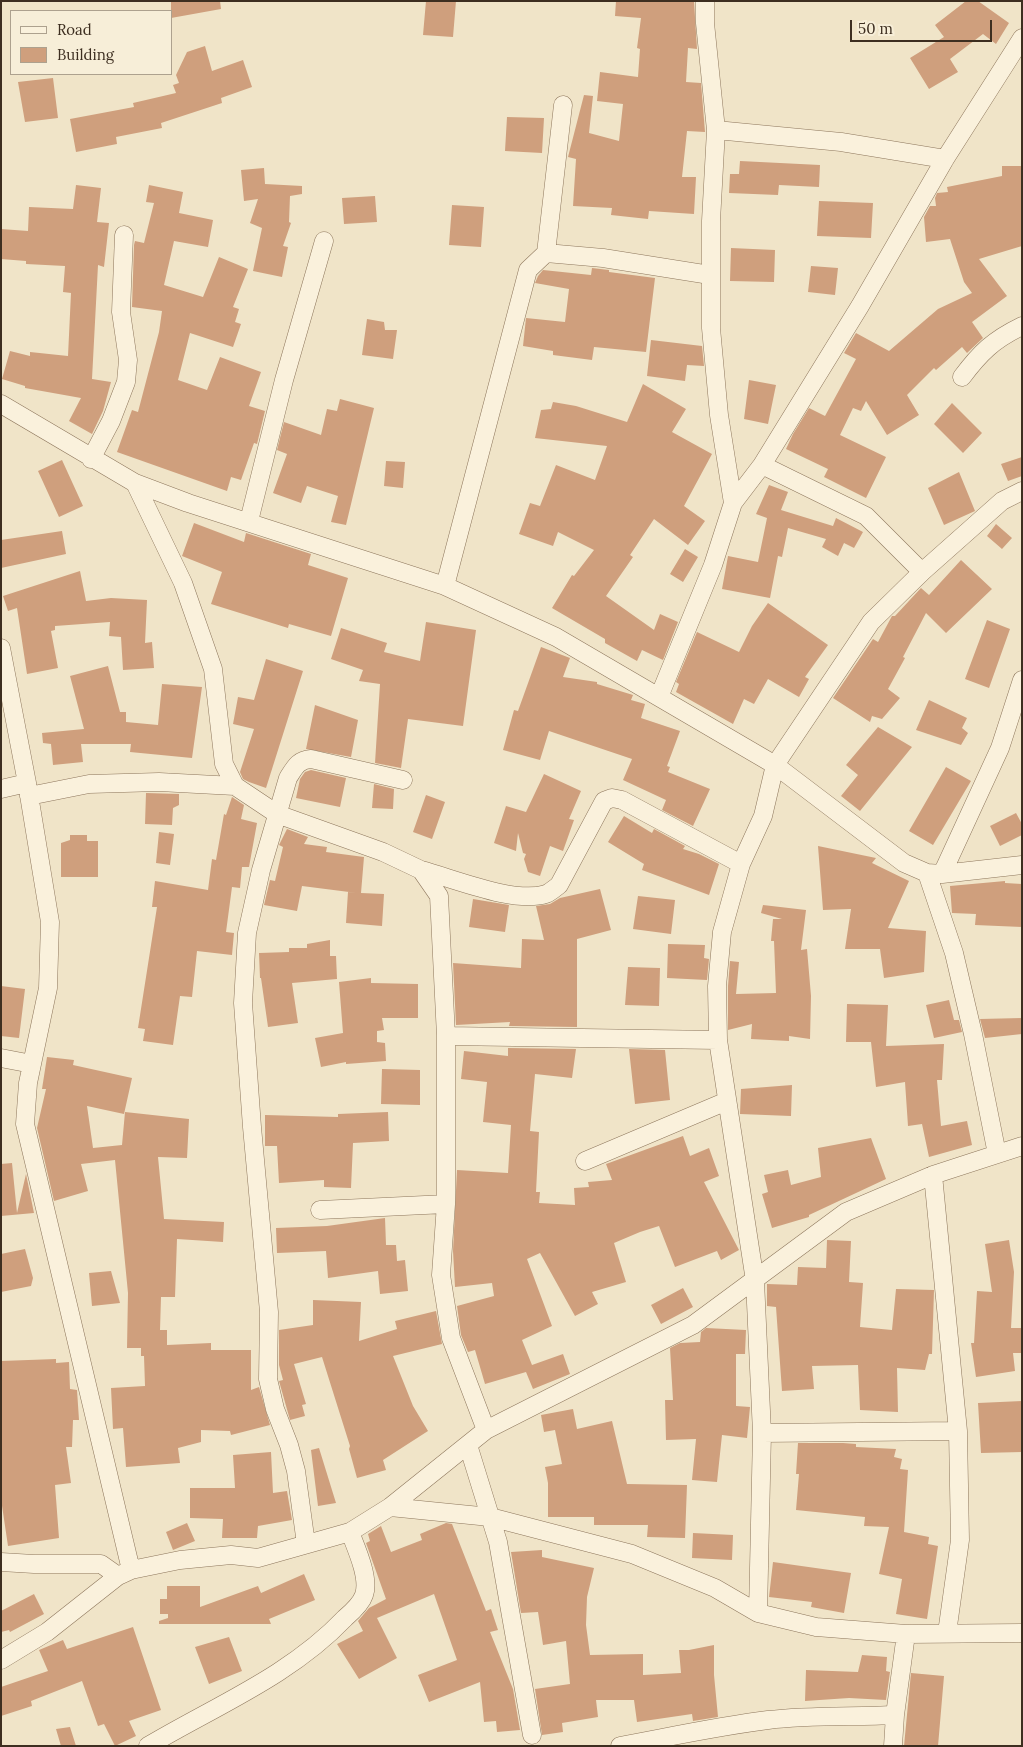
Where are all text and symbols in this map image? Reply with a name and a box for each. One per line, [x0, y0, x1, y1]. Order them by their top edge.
legend [10, 10, 172, 75]
scale bar [853, 10, 996, 42]
text: 50 m [858, 19, 893, 38]
text: Road [57, 20, 92, 39]
text: Building [57, 45, 114, 64]

